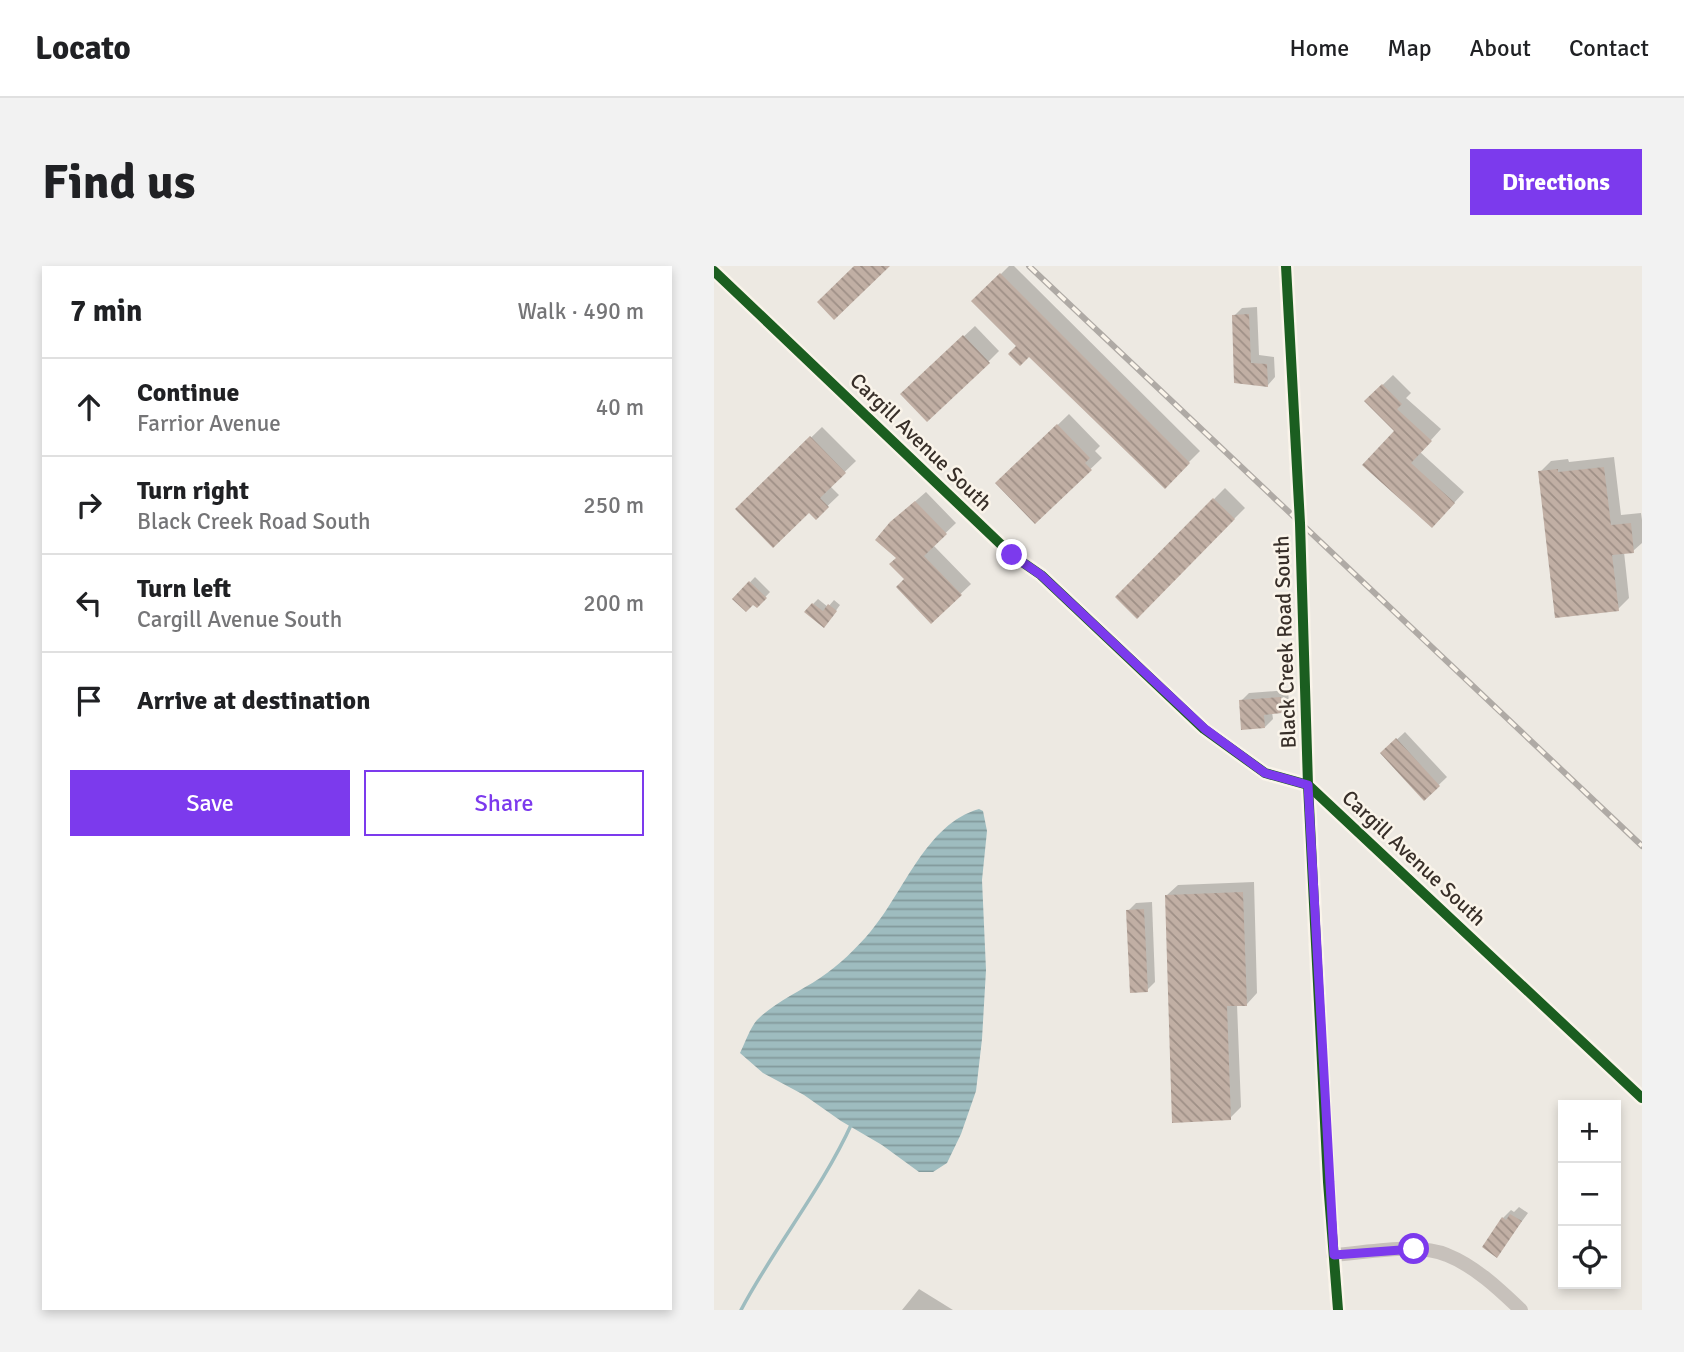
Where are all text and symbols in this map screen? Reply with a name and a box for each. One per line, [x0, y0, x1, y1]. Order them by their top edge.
text: Locato [35, 28, 131, 69]
text: Home [1289, 33, 1349, 63]
text: Map [1387, 33, 1432, 63]
text: About [1470, 33, 1531, 63]
text: Contact [1569, 33, 1649, 63]
button: Directions [1470, 149, 1642, 215]
text: Find us [42, 152, 195, 212]
text: 7 min [70, 293, 142, 330]
text: Walk · 490 m [518, 297, 644, 326]
street label: Cargill Avenue South [845, 368, 997, 516]
text: Continue [137, 377, 239, 409]
icon: ahead [70, 388, 108, 426]
text: 40 m [596, 393, 644, 422]
text: Farrior Avenue [137, 409, 281, 438]
text: Turn right [137, 475, 249, 507]
icon: right [70, 486, 108, 524]
text: 250 m [583, 491, 644, 520]
text: Black Creek Road South [137, 507, 370, 536]
street label: Black Creek Road South [1268, 535, 1302, 749]
route end [996, 539, 1027, 570]
text: Turn left [137, 573, 231, 605]
icon: left [70, 584, 108, 622]
text: 200 m [583, 589, 644, 618]
text: Cargill Avenue South [137, 605, 342, 634]
icon: arrive [70, 682, 108, 720]
text: Arrive at destination [137, 685, 370, 717]
button: Save [70, 770, 350, 836]
button: Share [364, 770, 644, 836]
street label: Cargill Avenue South [1337, 785, 1491, 931]
map controls [1558, 1100, 1621, 1289]
button: + [1558, 1100, 1621, 1163]
button: − [1558, 1163, 1621, 1226]
button: locate [1558, 1226, 1621, 1289]
route start [1398, 1233, 1429, 1264]

